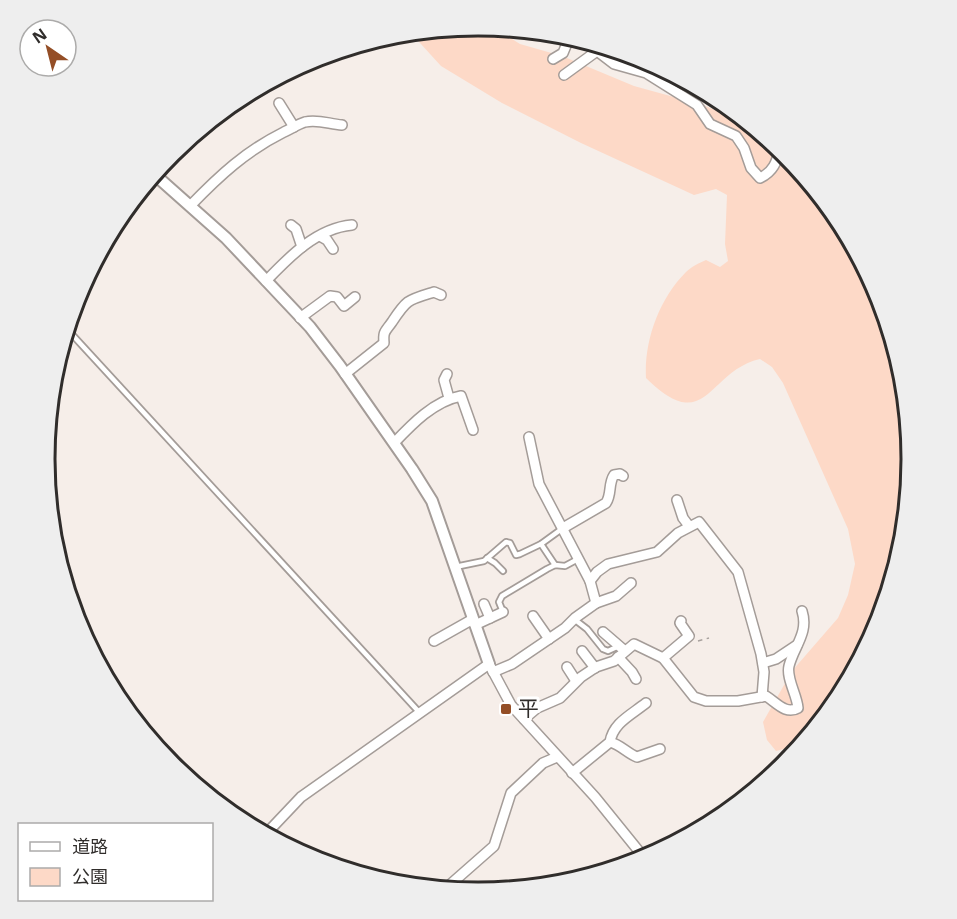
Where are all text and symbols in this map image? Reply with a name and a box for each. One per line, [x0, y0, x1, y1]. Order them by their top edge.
north arrow [18, 18, 78, 78]
text: N [28, 23, 51, 48]
place label: 平 [518, 694, 539, 722]
marker: 平 [499, 702, 513, 716]
legend [18, 823, 213, 901]
text: 道路 [72, 834, 108, 858]
text: 公園 [72, 864, 108, 888]

